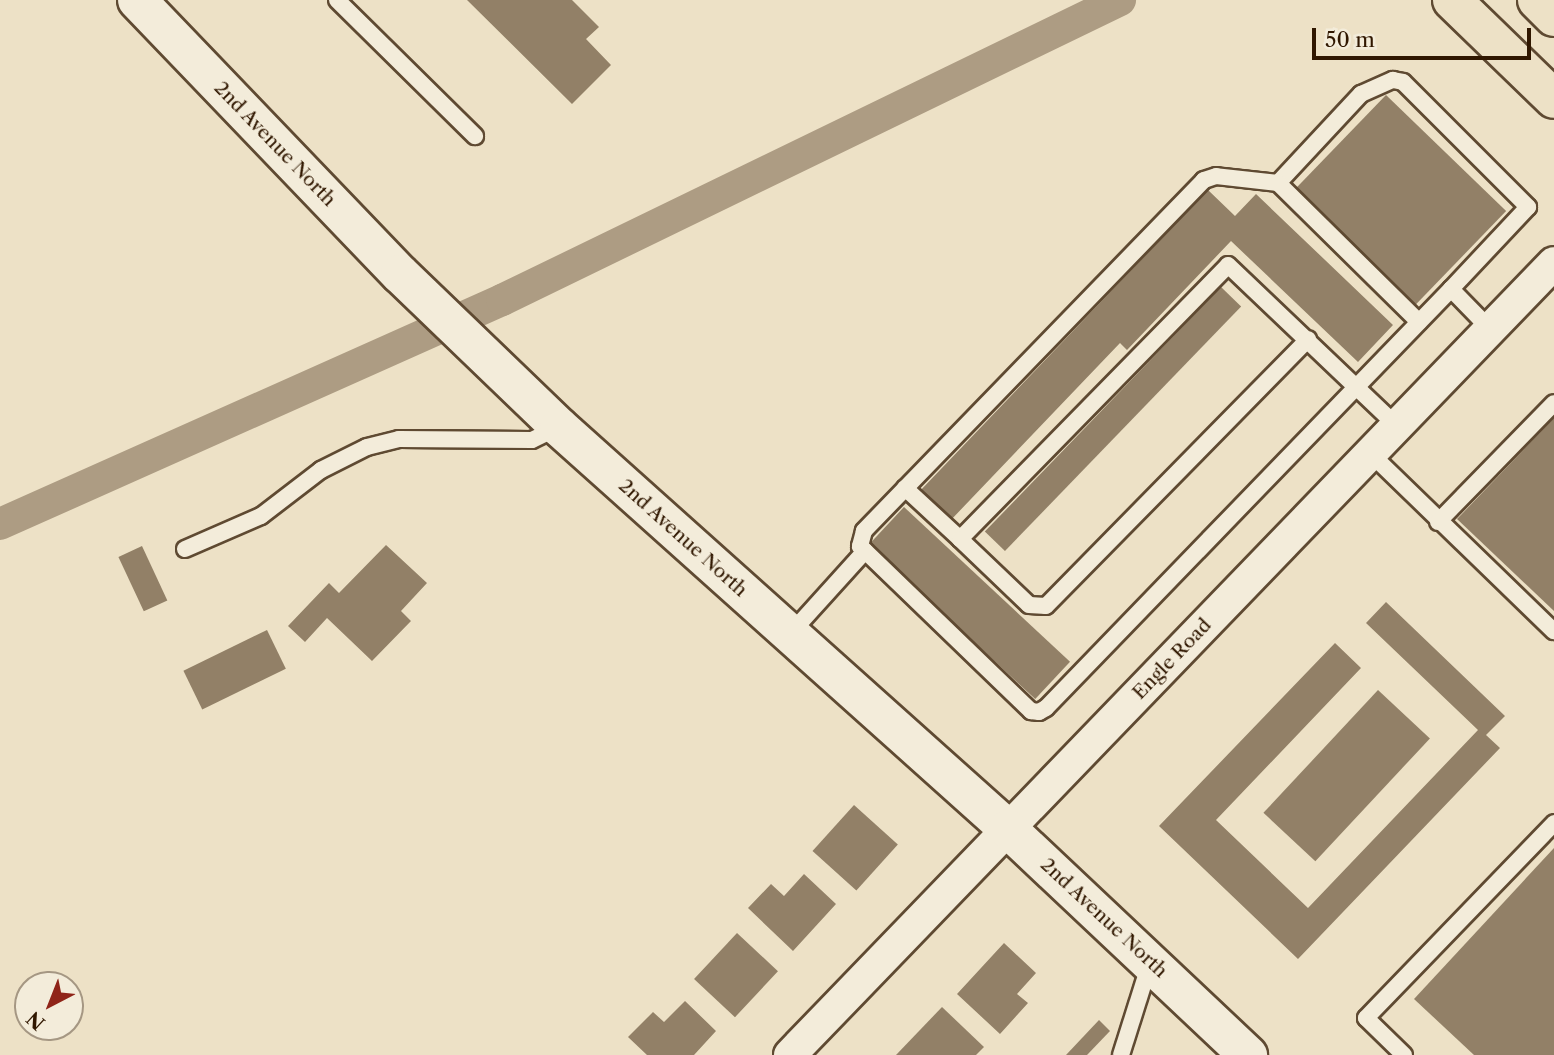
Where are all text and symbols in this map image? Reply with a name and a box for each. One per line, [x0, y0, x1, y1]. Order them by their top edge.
scale bar [1316, 14, 1535, 58]
text: 50 m [1325, 27, 1375, 52]
street label: 2nd Avenue North [209, 77, 341, 211]
street label: 2nd Avenue North [614, 474, 752, 602]
street label: Engle Road [1128, 614, 1216, 704]
street label: 2nd Avenue North [1036, 853, 1172, 983]
north arrow [14, 971, 84, 1041]
text: N [22, 1006, 50, 1035]

